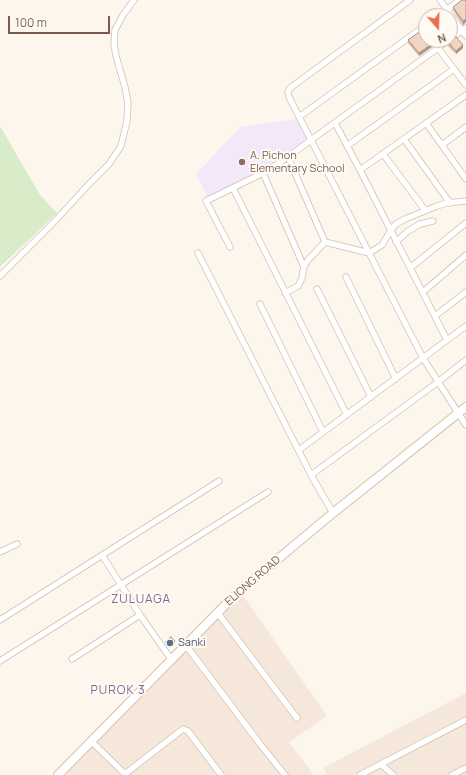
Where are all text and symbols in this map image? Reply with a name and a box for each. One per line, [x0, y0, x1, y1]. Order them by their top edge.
scale bar [10, 8, 112, 34]
north arrow [418, 8, 458, 48]
text: 100 m [15, 14, 47, 31]
text: N [436, 30, 448, 47]
place label: A. Pichon Elementary School [250, 149, 345, 175]
marker: A. Pichon Elementary School [237, 157, 247, 167]
street label: ELIONG ROAD [223, 553, 283, 609]
district label: ZULUAGA [111, 593, 171, 607]
place label: Sanki [178, 636, 205, 650]
marker: Sanki [165, 638, 175, 648]
district label: PUROK 3 [90, 684, 146, 698]

